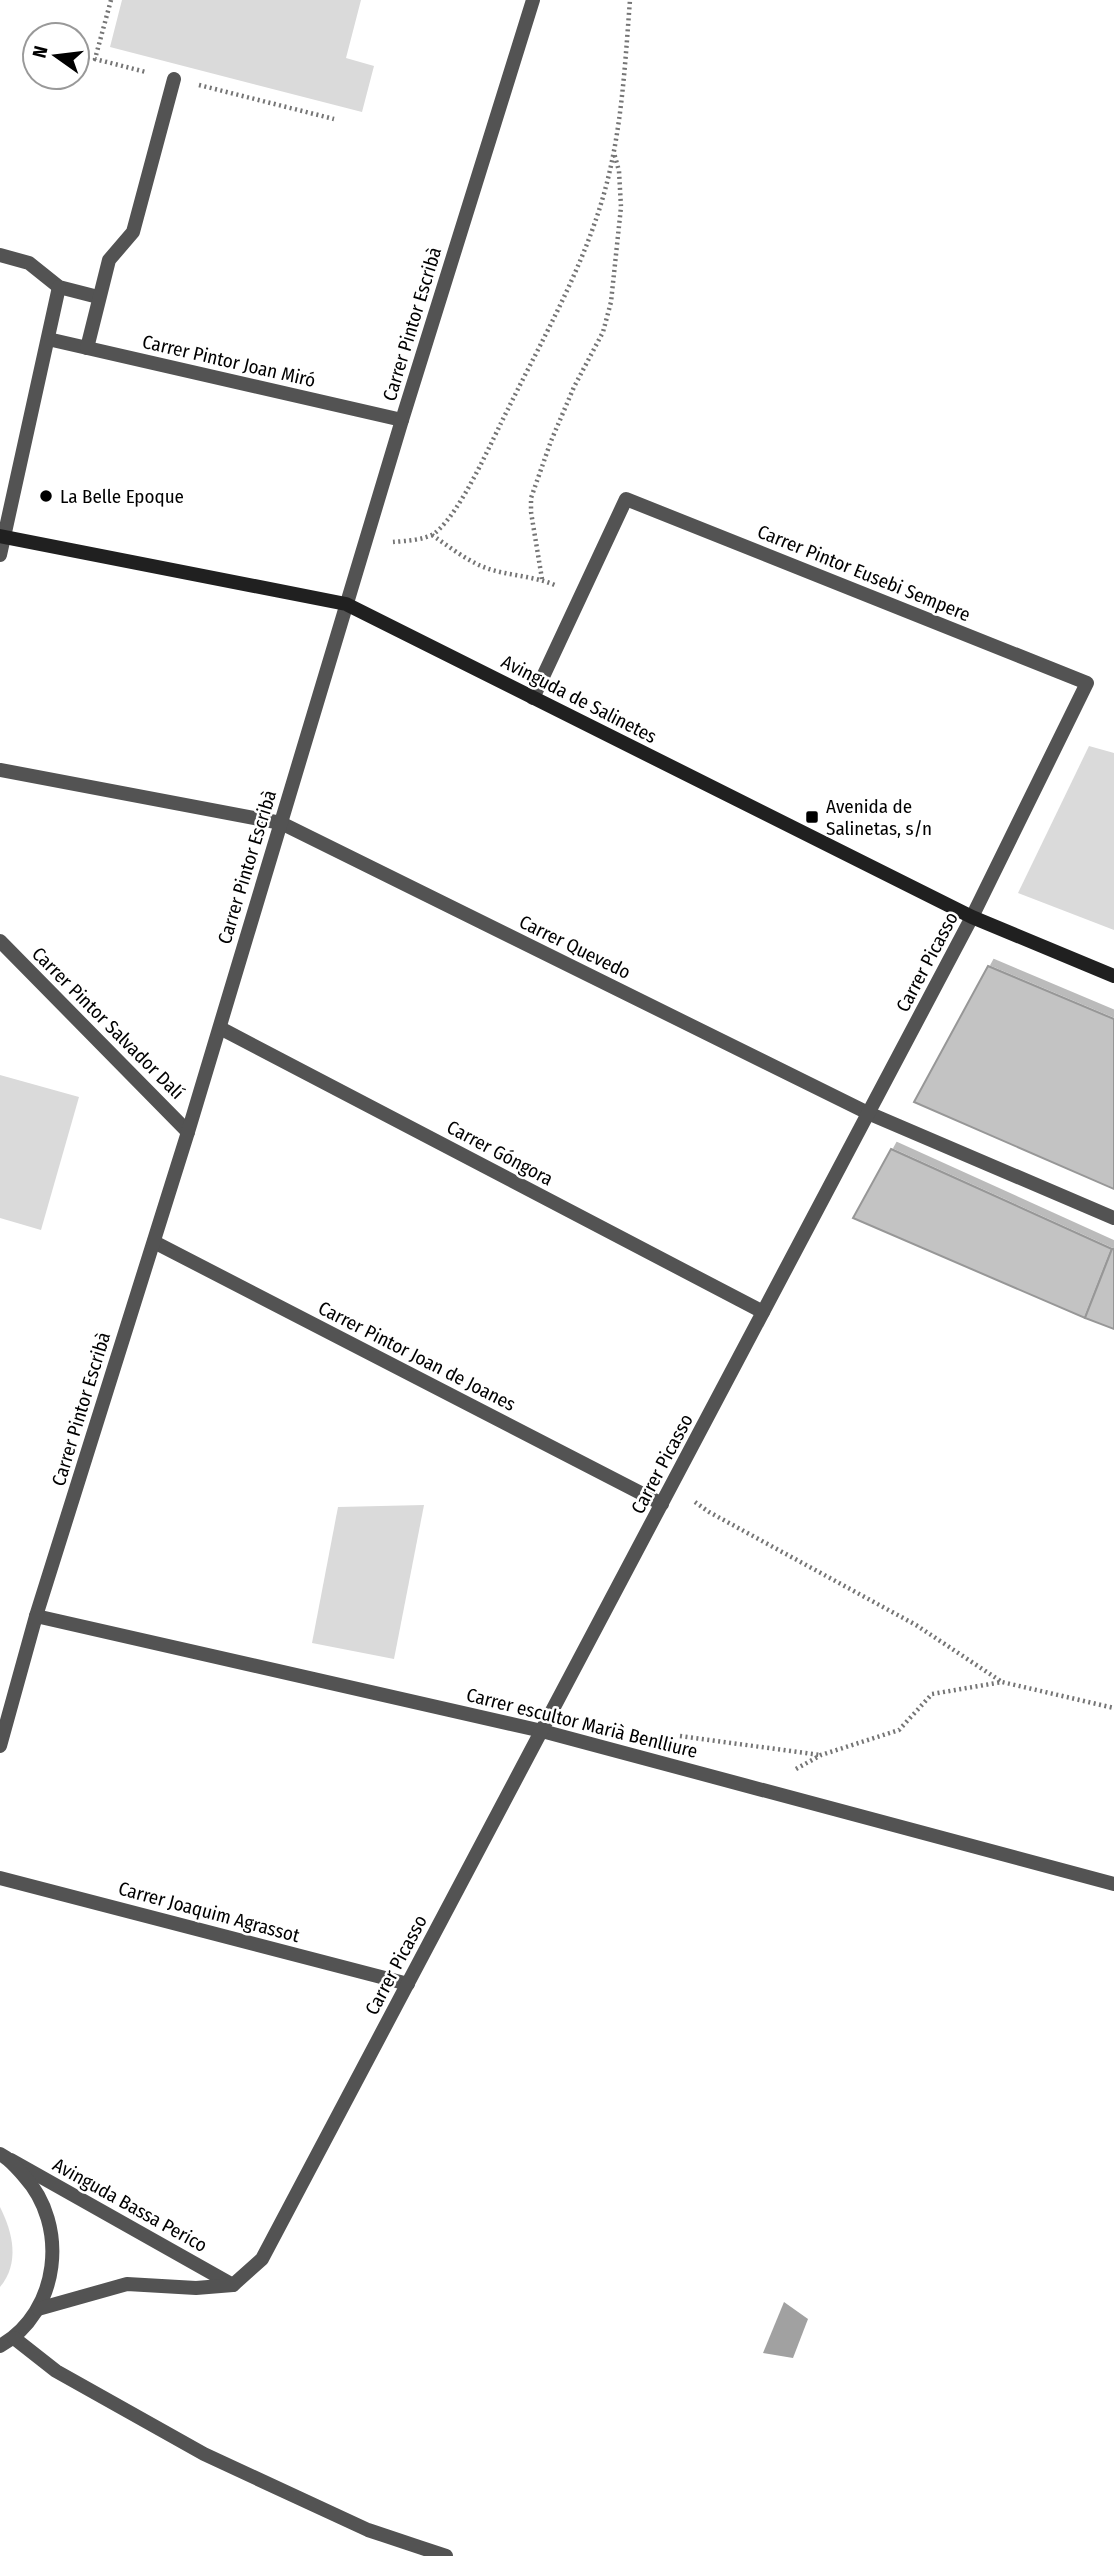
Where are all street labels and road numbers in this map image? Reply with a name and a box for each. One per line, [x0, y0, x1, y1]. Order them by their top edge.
street label: Carrer Pintor Escribà [378, 244, 446, 404]
street label: Carrer Pintor Joan Miró [140, 330, 318, 392]
street label: Carrer Pintor Eusebi Sempere [754, 520, 974, 626]
street label: Avinguda de Salinetes [498, 650, 660, 748]
street label: Carrer Pintor Escribà [213, 787, 281, 947]
street label: Carrer Picasso [891, 908, 963, 1016]
street label: Carrer Quevedo [516, 910, 634, 984]
street label: Carrer Pintor Salvador Dalí [27, 942, 189, 1104]
street label: Carrer Góngora [443, 1115, 557, 1191]
street label: Carrer Pintor Joan de Joanes [314, 1296, 520, 1416]
street label: Carrer Pintor Escribà [47, 1329, 115, 1489]
street label: Carrer Picasso [626, 1410, 698, 1518]
street label: Carrer escultor Marià Benlliure [464, 1683, 700, 1763]
street label: Carrer Joaquim Agrassot [116, 1877, 303, 1947]
street label: Carrer Picasso [360, 1911, 432, 2019]
street label: Avinguda Bassa Perico [49, 2153, 211, 2257]

